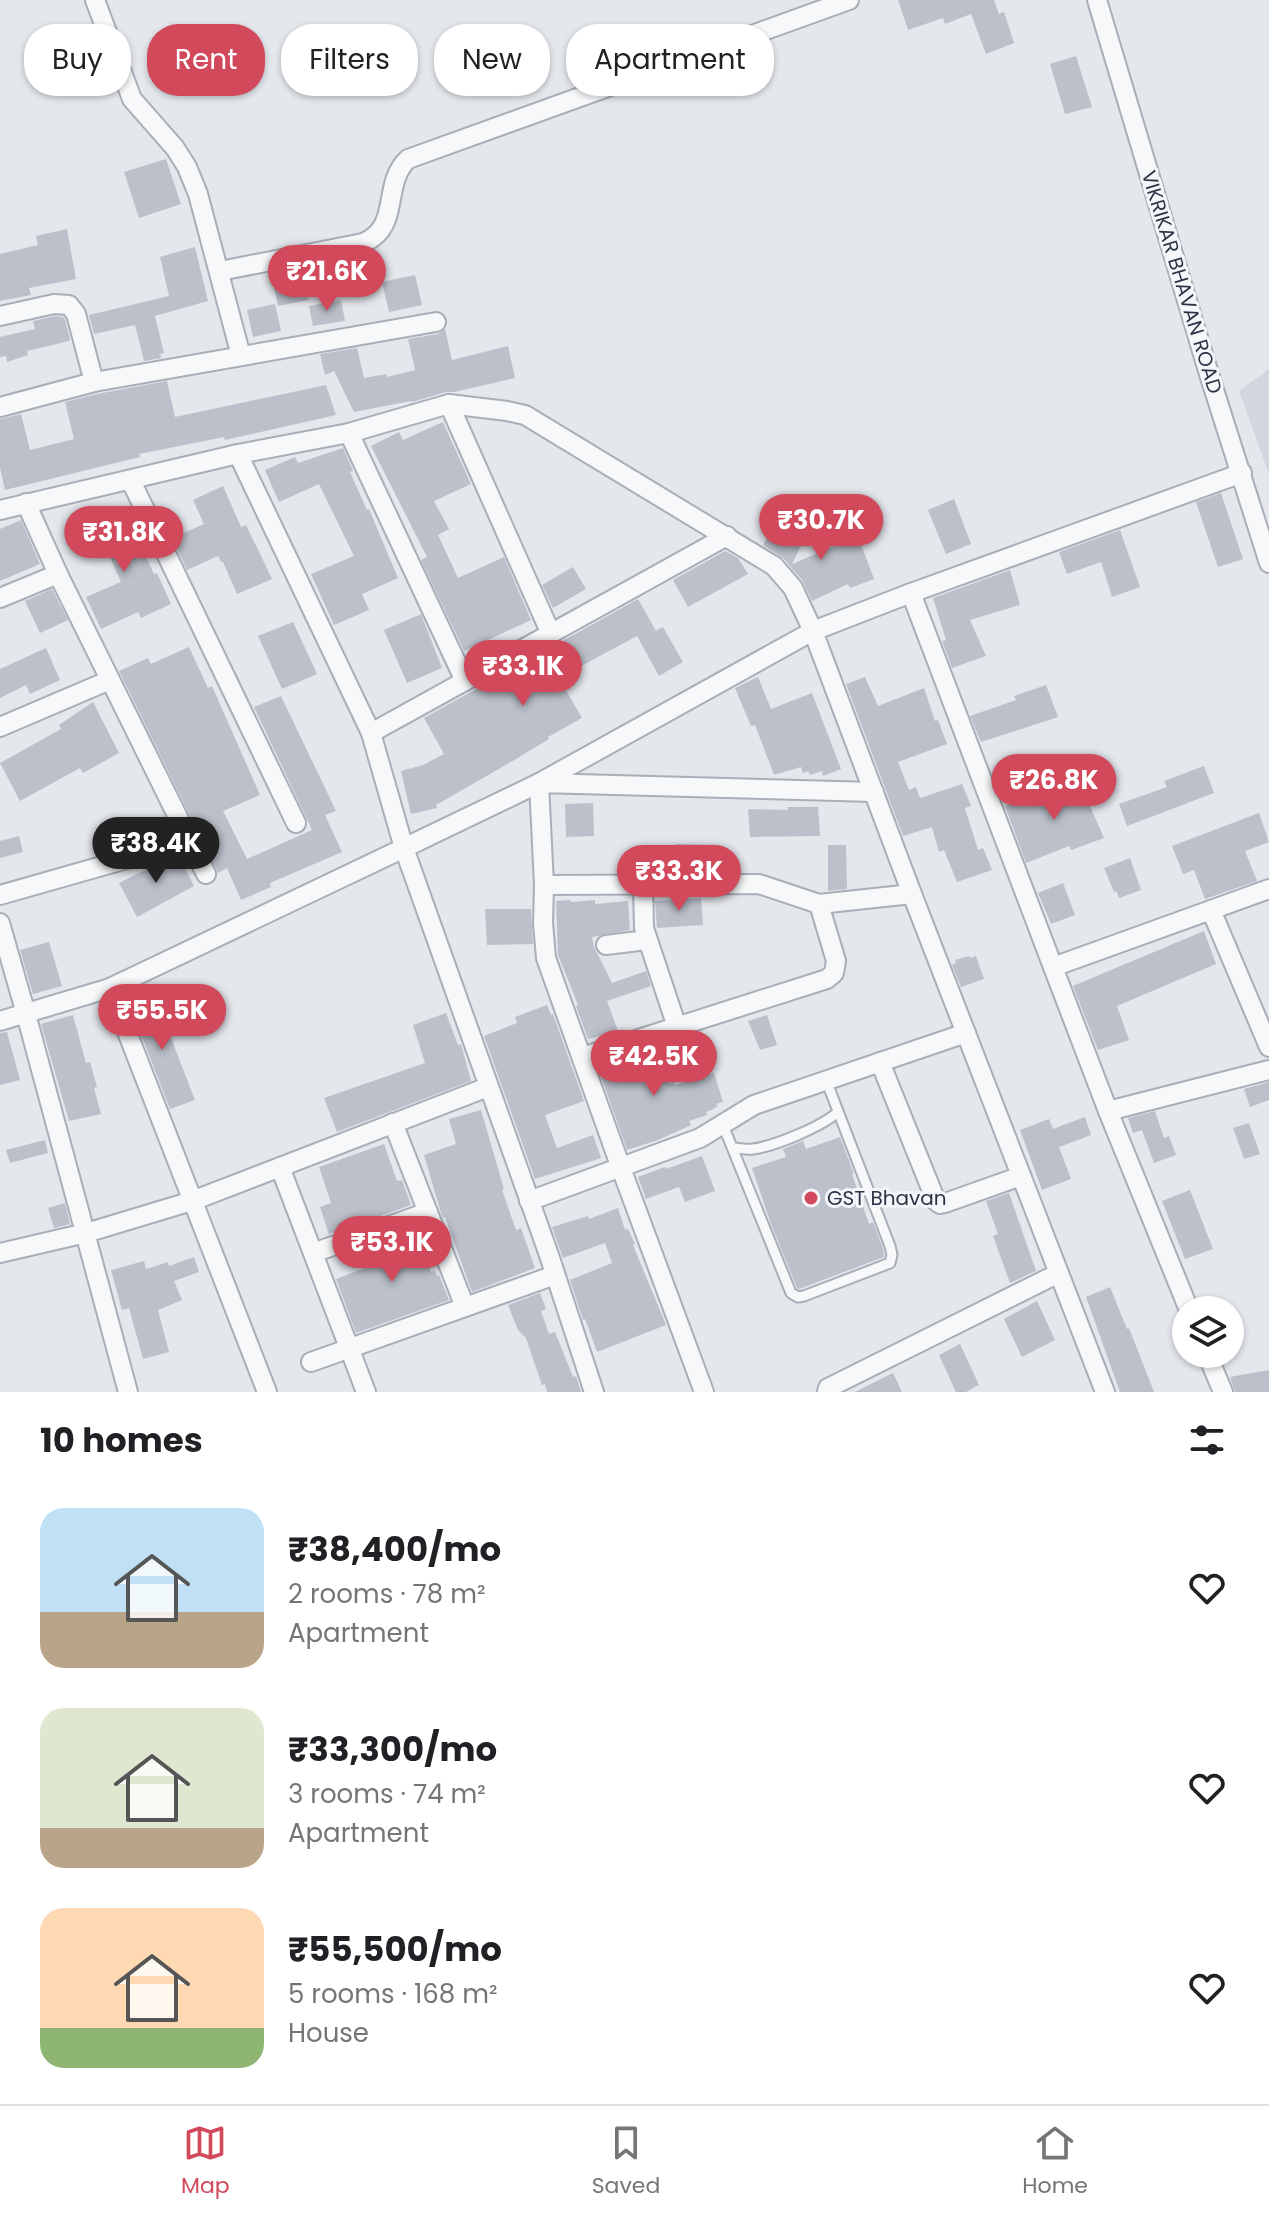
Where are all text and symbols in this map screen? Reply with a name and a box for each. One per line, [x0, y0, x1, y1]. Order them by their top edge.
chip: Buy [24, 24, 131, 96]
chip: Rent [147, 24, 265, 96]
chip: Filters [281, 24, 418, 96]
chip: New [434, 24, 550, 96]
chip: Apartment [566, 24, 774, 96]
street label: VIKRIKAR BHAVAN ROAD [1135, 167, 1229, 397]
pin: ₹21.6K [262, 245, 392, 313]
text: ₹21.6K [286, 253, 368, 289]
pin: ₹30.7K [756, 494, 886, 562]
text: ₹30.7K [777, 502, 865, 538]
pin: ₹31.8K [59, 506, 189, 574]
text: ₹31.8K [82, 514, 166, 550]
pin: ₹33.1K [458, 640, 588, 708]
text: ₹33.1K [482, 648, 564, 684]
pin: ₹26.8K [989, 754, 1119, 822]
text: ₹26.8K [1009, 762, 1099, 798]
pin: ₹38.4K [91, 817, 221, 885]
text: ₹38.4K [110, 825, 202, 861]
pin: ₹33.3K [614, 845, 744, 913]
text: ₹33.3K [635, 853, 723, 889]
pin: ₹55.5K [97, 984, 227, 1052]
text: ₹55.5K [116, 992, 208, 1028]
pin: ₹42.5K [589, 1030, 719, 1098]
text: ₹42.5K [609, 1038, 699, 1074]
place label: GST Bhavan [827, 1184, 947, 1212]
marker: GST Bhavan [802, 1189, 820, 1207]
pin: ₹53.1K [327, 1216, 457, 1284]
text: ₹53.1K [350, 1224, 434, 1260]
map controls [1172, 1296, 1244, 1368]
button: layers [1172, 1296, 1244, 1368]
text: 10 homes [40, 1416, 203, 1464]
icon: filters [1185, 1418, 1229, 1462]
text: ₹38,400/mo [288, 1525, 501, 1573]
icon: home [104, 1540, 200, 1636]
icon: heart [1185, 1566, 1229, 1610]
text: 2 rooms · 78 m² [288, 1576, 486, 1612]
text: Apartment [288, 1615, 429, 1651]
text: ₹33,300/mo [288, 1725, 497, 1773]
icon: home [104, 1740, 200, 1836]
icon: heart [1185, 1766, 1229, 1810]
text: 3 rooms · 74 m² [288, 1776, 486, 1812]
text: Apartment [288, 1815, 429, 1851]
text: ₹55,500/mo [288, 1925, 502, 1973]
icon: home [104, 1940, 200, 2036]
icon: heart [1185, 1966, 1229, 2010]
text: 5 rooms · 168 m² [288, 1976, 498, 2012]
text: House [288, 2015, 369, 2051]
tab: Map [181, 2121, 230, 2202]
tab: Saved [592, 2121, 660, 2202]
tab: Home [1022, 2121, 1088, 2202]

